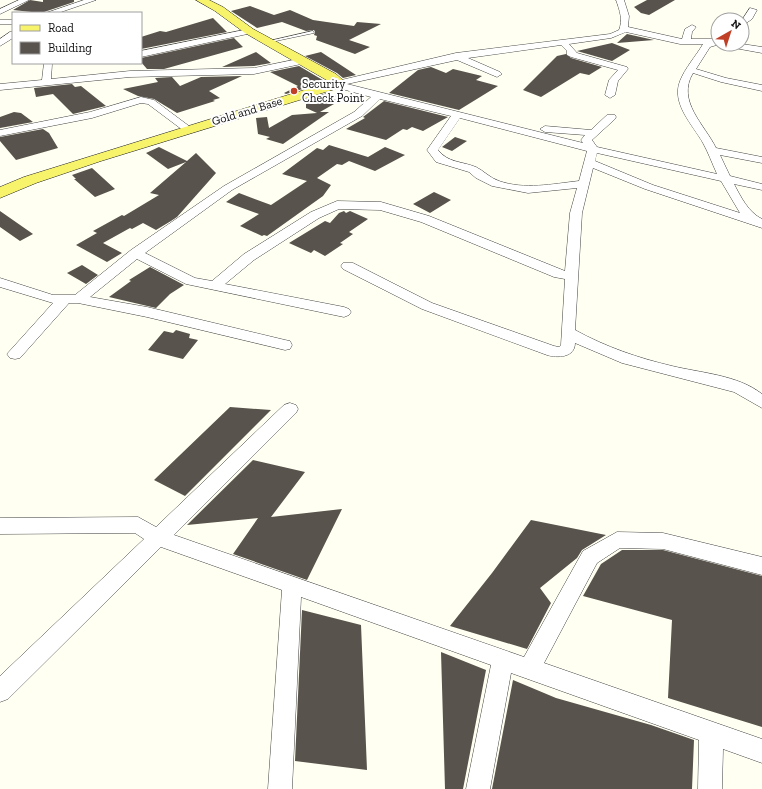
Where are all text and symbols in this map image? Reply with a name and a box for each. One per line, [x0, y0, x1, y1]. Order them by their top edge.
legend [12, 12, 142, 64]
north arrow [710, 12, 750, 52]
text: N [729, 17, 744, 33]
text: Road [48, 21, 74, 35]
text: Building [48, 41, 92, 55]
place label: Security Check Point [302, 77, 365, 105]
marker: Security Check Point [289, 86, 299, 96]
street label: Gold and Base [210, 94, 284, 128]

